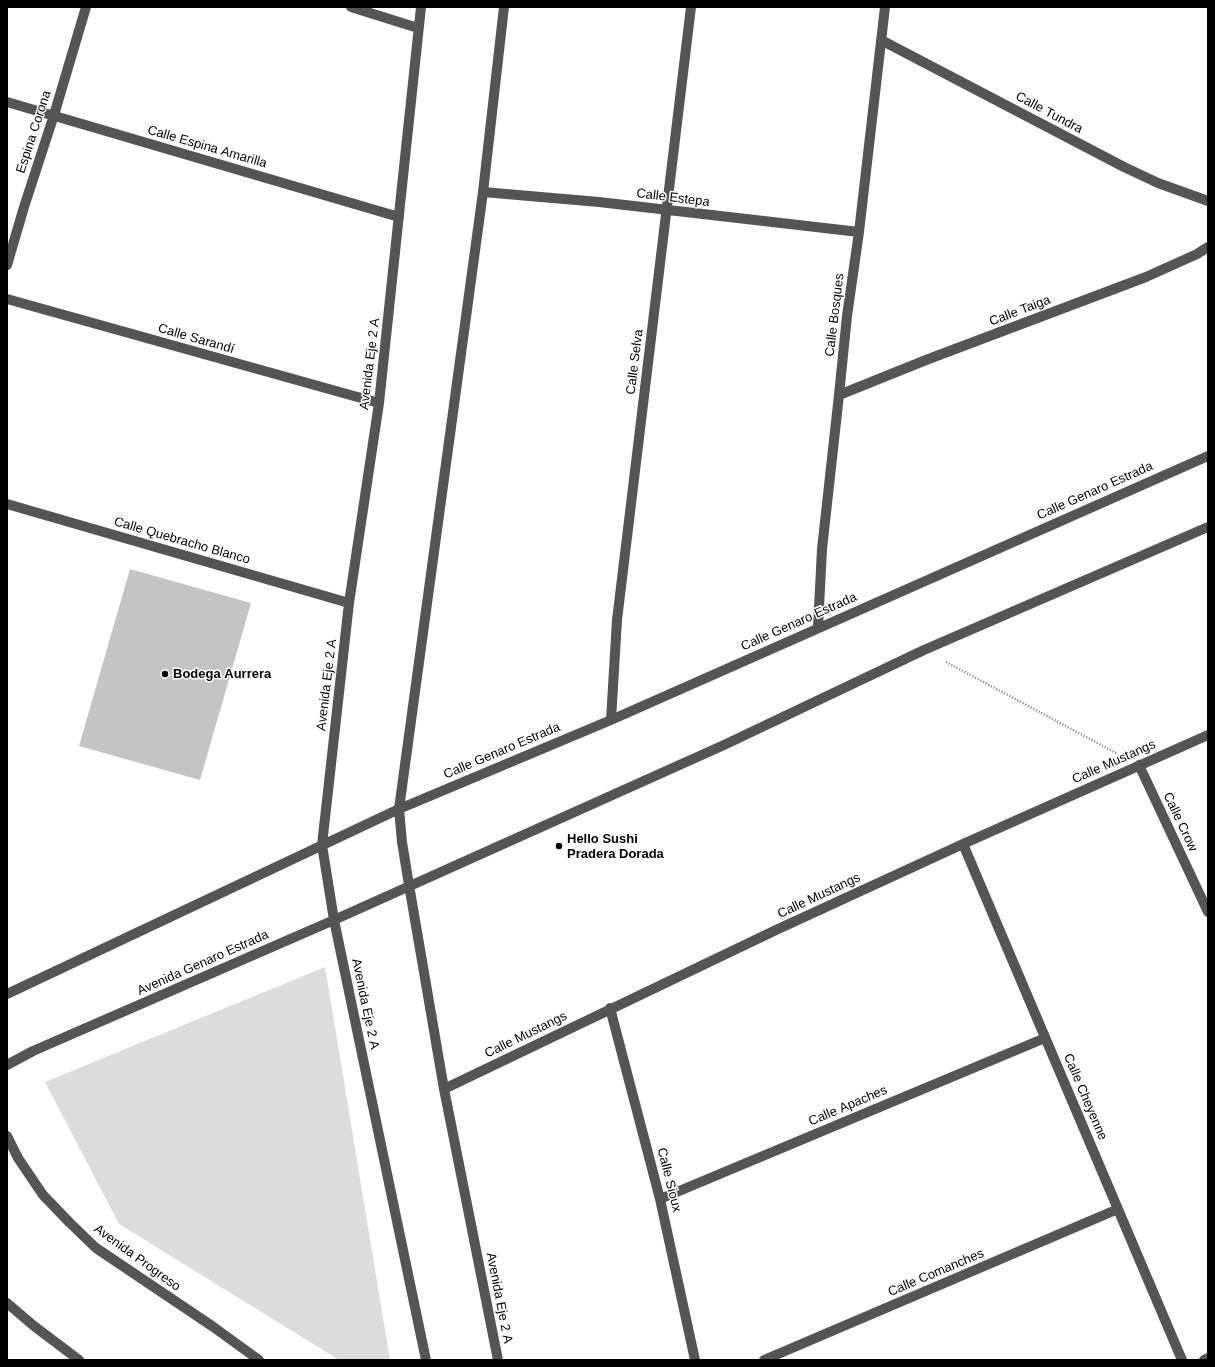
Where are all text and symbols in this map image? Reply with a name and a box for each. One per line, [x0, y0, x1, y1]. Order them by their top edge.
street label: Espina Corona [13, 89, 55, 175]
street label: Calle Tundra [1013, 89, 1085, 137]
street label: Calle Espina Amarilla [145, 122, 269, 172]
street label: Calle Estepa [635, 186, 711, 210]
street label: Calle Bosques [822, 272, 848, 358]
street label: Calle Taiga [987, 292, 1053, 330]
street label: Avenida Eje 2 A [357, 317, 383, 411]
street label: Calle Sarandí [156, 321, 236, 357]
street label: Calle Selva [623, 328, 647, 396]
street label: Calle Genaro Estrada [1035, 458, 1155, 524]
street label: Calle Quebracho Blanco [112, 514, 252, 568]
street label: Calle Genaro Estrada [739, 589, 859, 655]
street label: Avenida Eje 2 A [314, 638, 340, 732]
place label: Bodega Aurrera [173, 666, 271, 682]
marker: Bodega Aurrera [160, 669, 170, 679]
street label: Calle Genaro Estrada [441, 719, 563, 783]
street label: Calle Mustangs [1070, 737, 1158, 787]
street label: Calle Crow [1159, 790, 1201, 854]
place label: Hello Sushi Pradera Dorada [567, 831, 664, 862]
marker: Hello Sushi Pradera Dorada [554, 841, 564, 851]
street label: Calle Mustangs [775, 870, 863, 922]
street label: Avenida Genaro Estrada [135, 927, 271, 999]
street label: Avenida Eje 2 A [348, 957, 382, 1051]
street label: Calle Mustangs [482, 1008, 570, 1062]
street label: Calle Cheyenne [1060, 1051, 1110, 1143]
street label: Calle Apaches [806, 1082, 890, 1130]
street label: Calle Sioux [653, 1146, 685, 1214]
street label: Avenida Progreso [91, 1221, 183, 1295]
street label: Calle Comanches [886, 1246, 986, 1300]
street label: Avenida Eje 2 A [483, 1251, 515, 1345]

